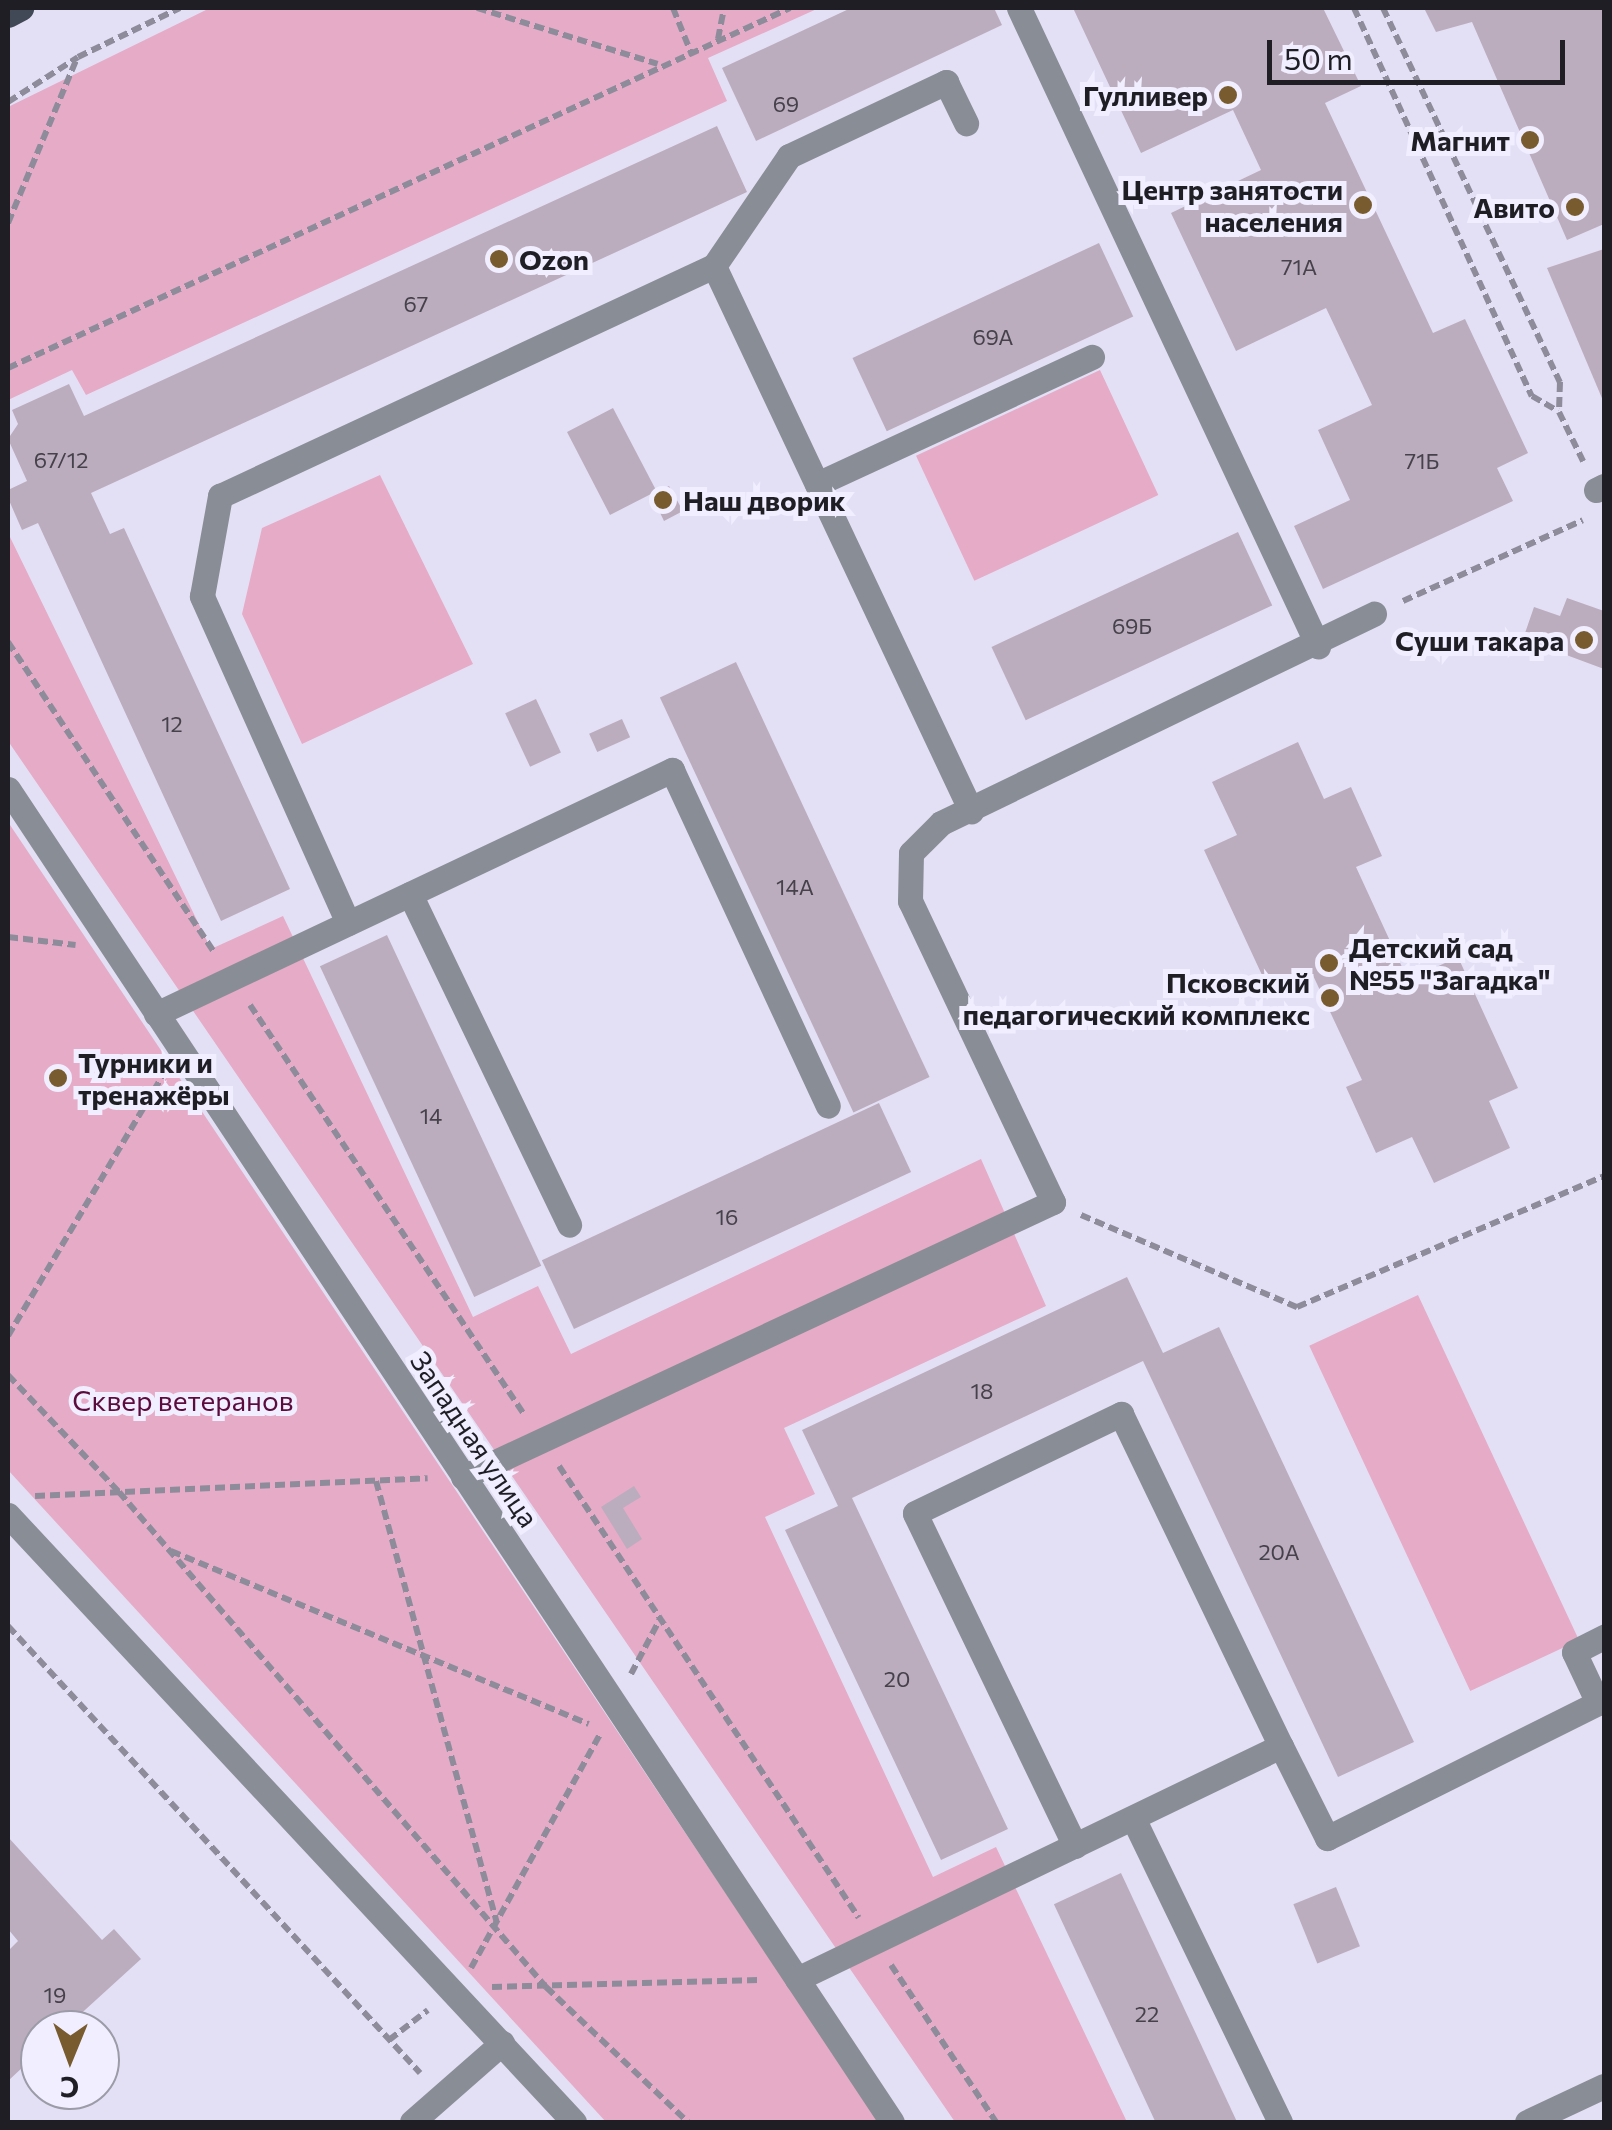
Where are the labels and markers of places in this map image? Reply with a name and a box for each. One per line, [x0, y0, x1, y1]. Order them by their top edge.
place label: Гулливер [1083, 78, 1208, 112]
marker: Гулливер [1217, 84, 1239, 106]
place label: Магнит [1410, 123, 1510, 157]
marker: Магнит [1519, 129, 1541, 151]
place label: Центр занятости населения [1122, 172, 1343, 238]
place label: Авито [1473, 190, 1555, 224]
marker: Центр занятости населения [1352, 194, 1374, 216]
marker: Авито [1564, 196, 1586, 218]
place label: Ozon [519, 242, 589, 276]
marker: Ozon [488, 248, 510, 270]
place label: Наш дворик [683, 483, 846, 517]
marker: Наш дворик [652, 489, 674, 511]
place label: Суши такара [1395, 623, 1564, 657]
marker: Суши такара [1573, 629, 1595, 651]
place label: Детский сад №55 "Загадка" [1349, 930, 1550, 996]
marker: Детский сад №55 "Загадка" [1318, 952, 1340, 974]
place label: Псковский педагогический комплекс [963, 965, 1310, 1031]
marker: Псковский педагогический комплекс [1319, 987, 1341, 1009]
place label: Турники и тренажёры [78, 1045, 230, 1111]
marker: Турники и тренажёры [47, 1067, 69, 1089]

